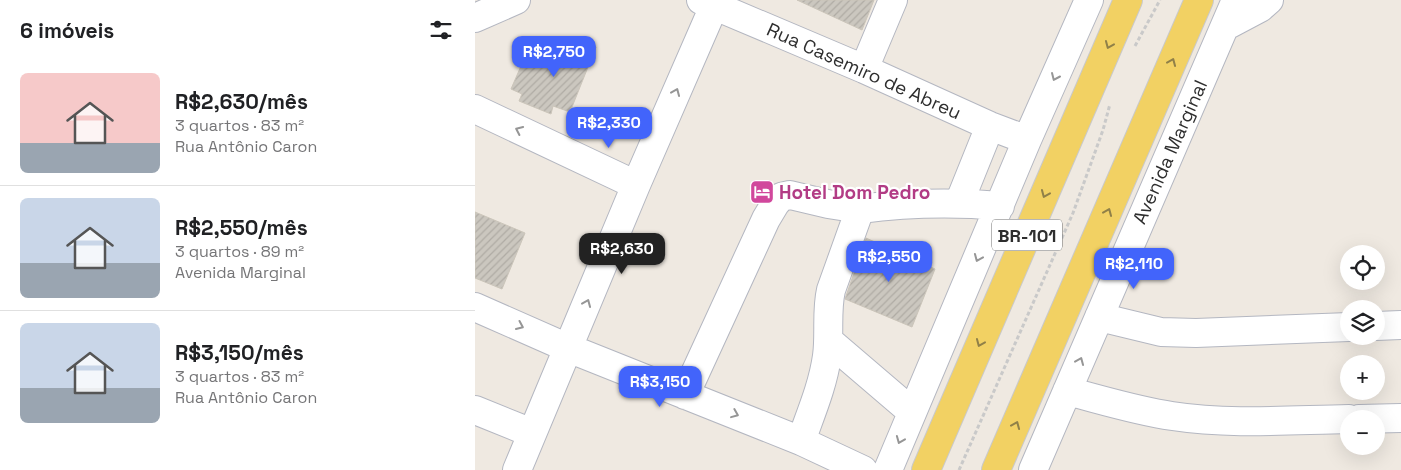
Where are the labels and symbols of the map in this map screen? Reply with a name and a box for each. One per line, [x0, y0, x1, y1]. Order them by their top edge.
street label: Rua Casemiro de Abreu [763, 17, 965, 125]
pin: R$2,750 [508, 36, 600, 78]
one-way arrow [1104, 40, 1115, 49]
one-way arrow [1166, 59, 1176, 67]
one-way arrow [1051, 72, 1062, 81]
street label: Avenida Marginal [1127, 76, 1213, 228]
one-way arrow [670, 88, 681, 97]
pin: R$2,330 [563, 106, 655, 149]
one-way arrow [515, 126, 524, 136]
hotel icon: Hotel Dom Pedro [749, 179, 775, 205]
place label: Hotel Dom Pedro [779, 180, 930, 205]
one-way arrow [1040, 189, 1051, 198]
one-way arrow [1101, 208, 1112, 217]
road number: BR-101 [992, 220, 1062, 250]
pin: R$2,630 [576, 232, 668, 275]
pin: R$2,550 [843, 240, 935, 283]
pin: R$2,110 [1088, 248, 1180, 290]
one-way arrow [973, 253, 984, 262]
one-way arrow [581, 299, 591, 308]
one-way arrow [515, 320, 524, 331]
one-way arrow [976, 338, 987, 347]
one-way arrow [1074, 357, 1084, 366]
pin: R$3,150 [614, 366, 706, 408]
one-way arrow [730, 408, 739, 419]
one-way arrow [1009, 421, 1020, 430]
one-way arrow [896, 435, 907, 444]

